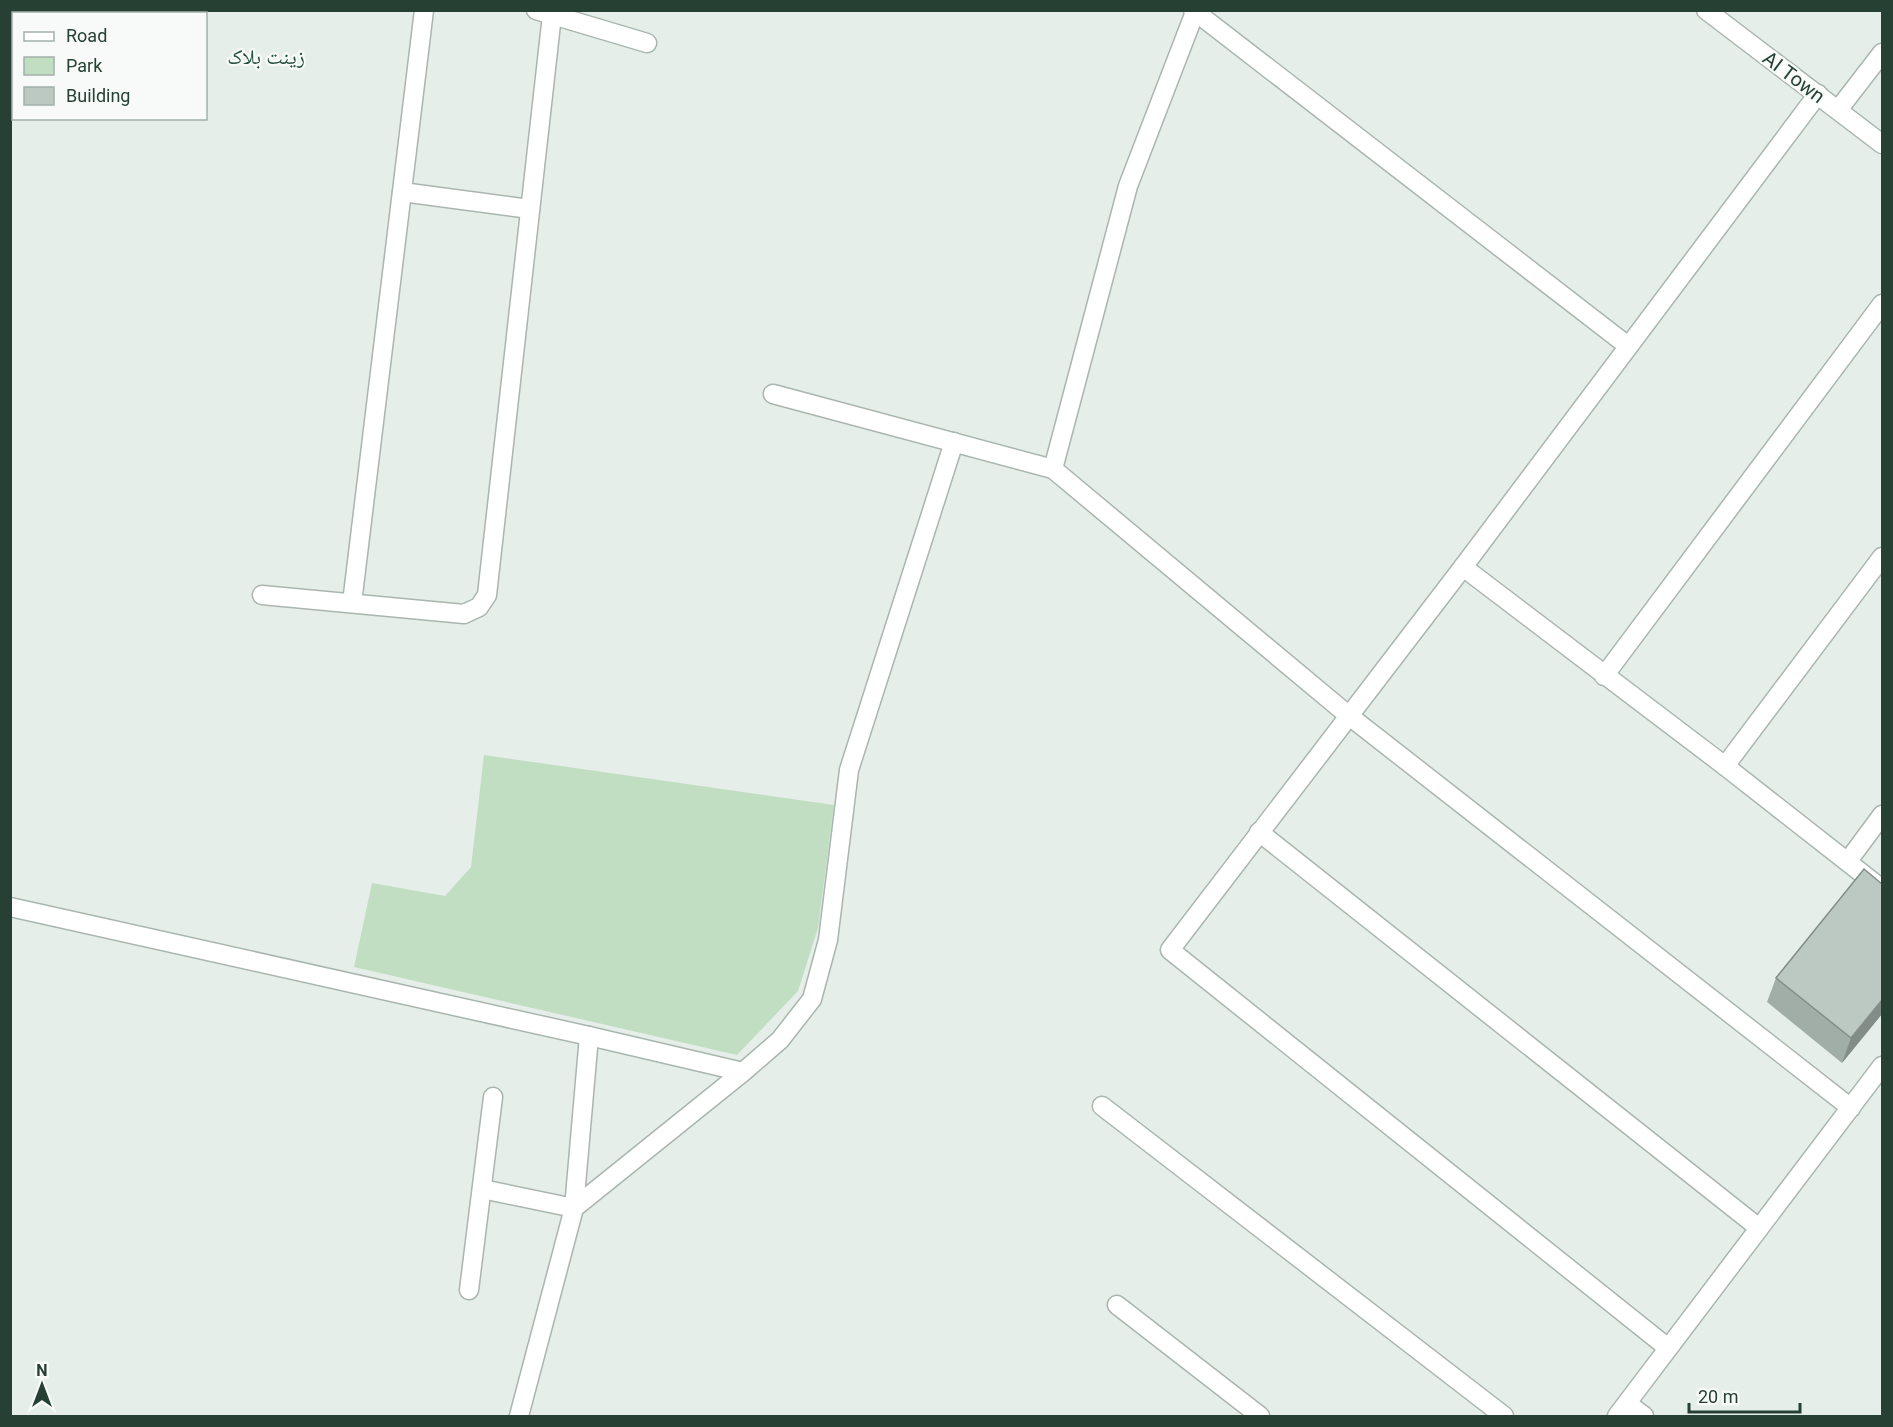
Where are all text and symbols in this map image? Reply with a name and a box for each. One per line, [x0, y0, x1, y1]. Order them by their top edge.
legend [12, 12, 207, 120]
text: Road [66, 25, 107, 46]
district label: زینت بلاک [227, 45, 305, 69]
street label: AI Town [1758, 46, 1830, 108]
text: Park [66, 55, 103, 76]
text: Building [66, 85, 130, 106]
north arrow [12, 1355, 72, 1415]
text: N [36, 1361, 48, 1380]
scale bar [1689, 1376, 1800, 1414]
text: 20 m [1698, 1386, 1738, 1407]

